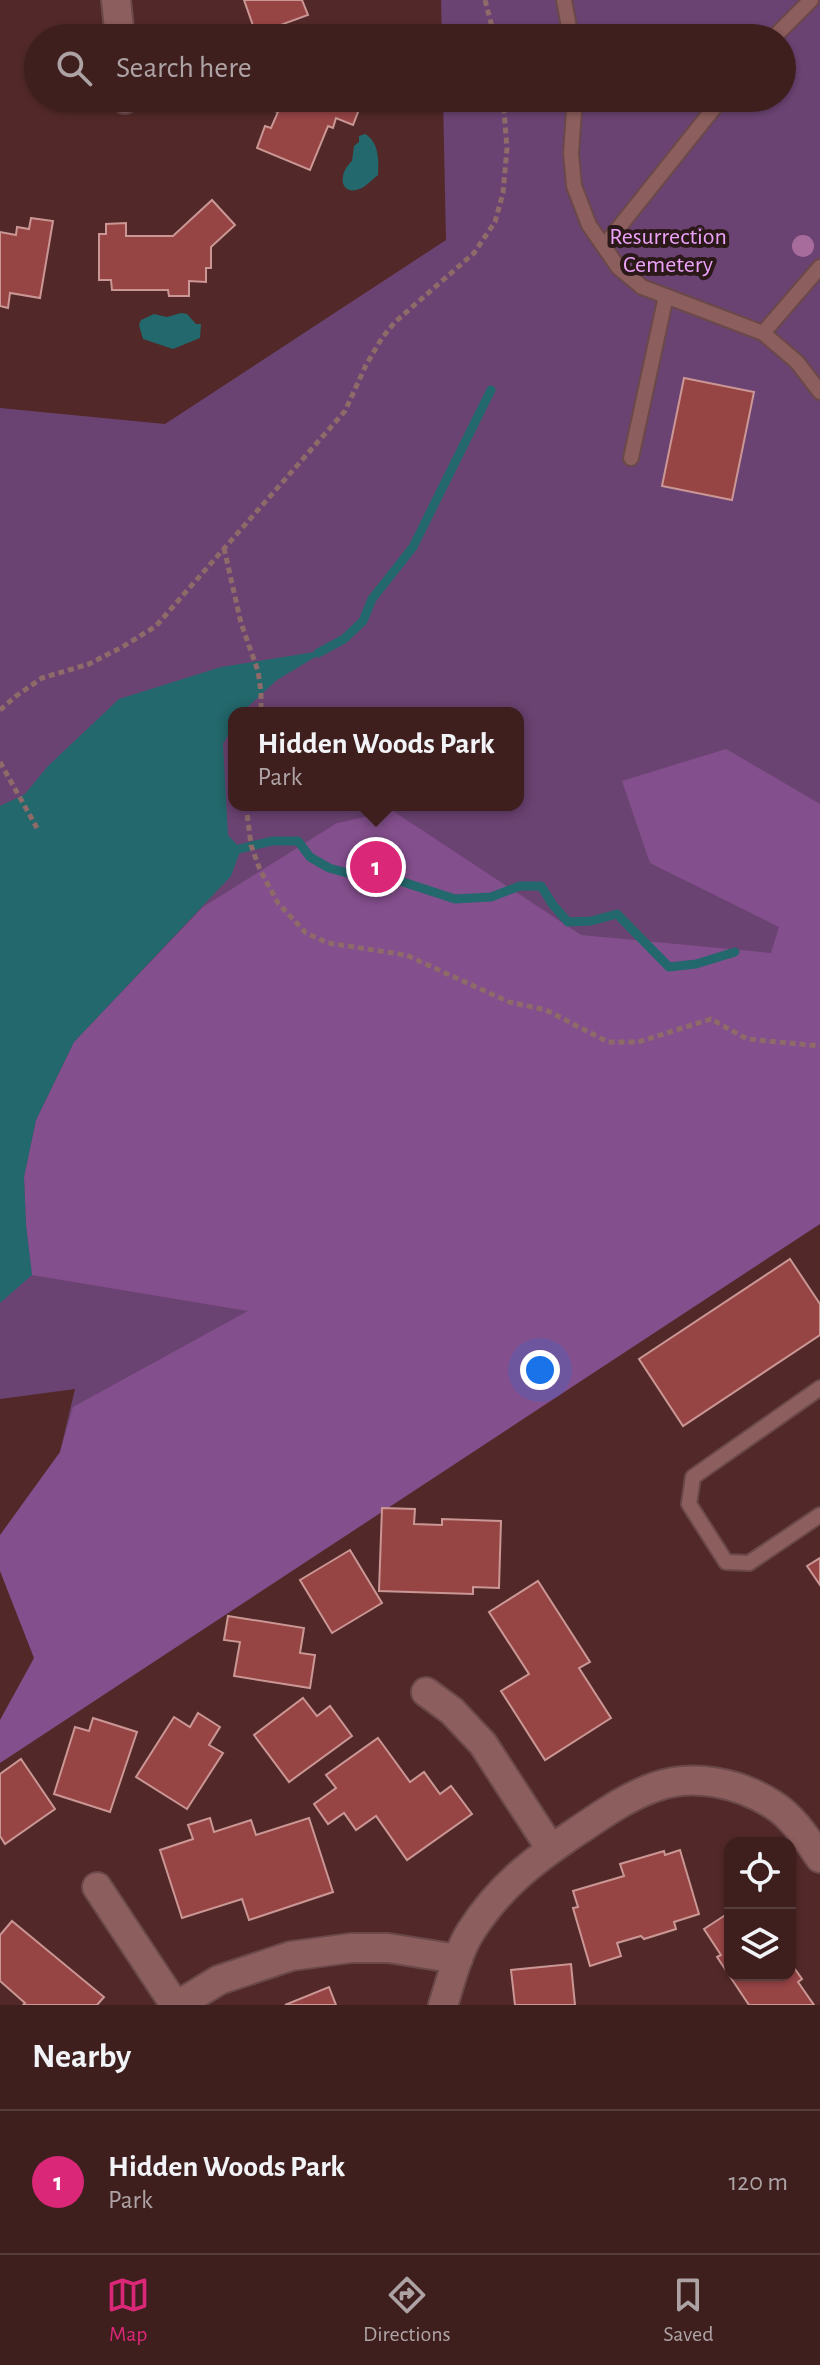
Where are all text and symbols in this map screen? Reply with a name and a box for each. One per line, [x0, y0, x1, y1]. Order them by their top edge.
search box [24, 24, 796, 112]
icon: search [52, 46, 96, 90]
text: Search here [116, 53, 252, 83]
park label: Resurrection Cemetery [609, 225, 727, 277]
popup [228, 707, 524, 811]
text: Hidden Woods Park [257, 729, 495, 759]
text: Park [257, 764, 302, 790]
pin: 1 [350, 837, 402, 897]
your location [520, 1350, 560, 1390]
map controls [724, 1837, 796, 1981]
button: locate [724, 1837, 796, 1909]
button: layers [724, 1909, 796, 1981]
text: Nearby [32, 2040, 131, 2074]
text: Hidden Woods Park [108, 2152, 345, 2182]
text: 1 [53, 2169, 63, 2195]
text: 120 m [728, 2169, 788, 2195]
text: Park [108, 2187, 153, 2213]
tab: Map [106, 2273, 150, 2347]
tab: Directions [363, 2273, 451, 2347]
tab: Saved [663, 2273, 714, 2347]

